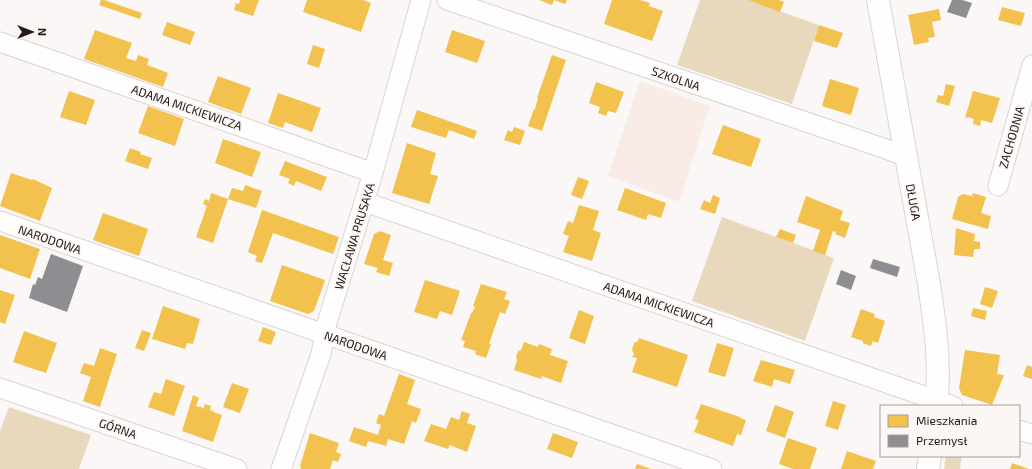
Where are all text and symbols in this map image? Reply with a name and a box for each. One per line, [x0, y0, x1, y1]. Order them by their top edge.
north arrow [12, 12, 52, 52]
text: N [36, 28, 49, 36]
street label: SZKOLNA [650, 63, 703, 93]
street label: ADAMA MICKIEWICZA [130, 81, 245, 133]
street label: ZACHODNIA [995, 104, 1027, 170]
street label: WACŁAWA PRUSAKA [331, 180, 377, 291]
street label: DŁUGA [904, 183, 924, 222]
street label: NARODOWA [17, 222, 84, 257]
street label: ADAMA MICKIEWICZA [602, 278, 717, 330]
street label: NARODOWA [323, 328, 390, 363]
legend [880, 405, 1020, 457]
text: Mieszkania [916, 413, 977, 427]
street label: GÓRNA [97, 415, 139, 441]
text: Przemysł [916, 433, 967, 447]

